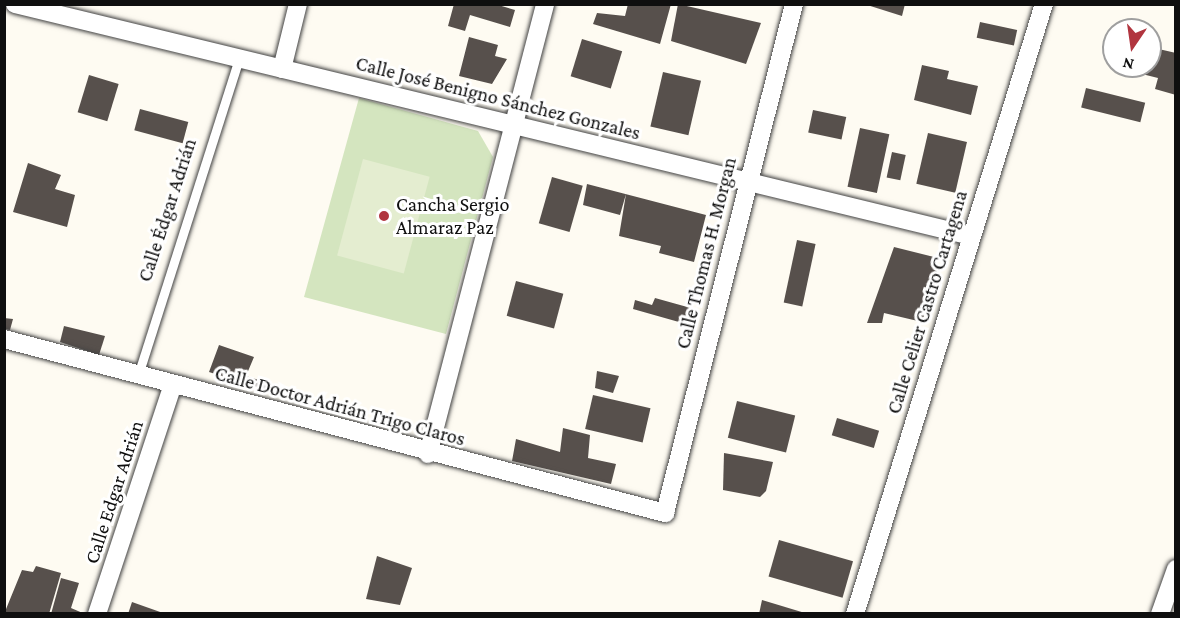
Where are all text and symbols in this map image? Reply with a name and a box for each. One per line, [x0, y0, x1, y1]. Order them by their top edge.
north arrow [1102, 18, 1162, 78]
street label: Calle José Benigno Sánchez Gonzales [353, 51, 643, 145]
text: N [1121, 55, 1136, 74]
street label: Calle Édgar Adrián [133, 135, 201, 285]
street label: Calle Thomas H. Morgan [671, 155, 741, 351]
street label: Calle Celier Castro Cartagena [882, 187, 972, 417]
place label: Cancha Sergio Almaraz Paz [396, 192, 509, 239]
marker: Cancha Sergio Almaraz Paz [377, 209, 391, 223]
street label: Calle Doctor Adrián Trigo Claros [212, 361, 468, 451]
street label: Calle Edgar Adrián [80, 417, 148, 567]

